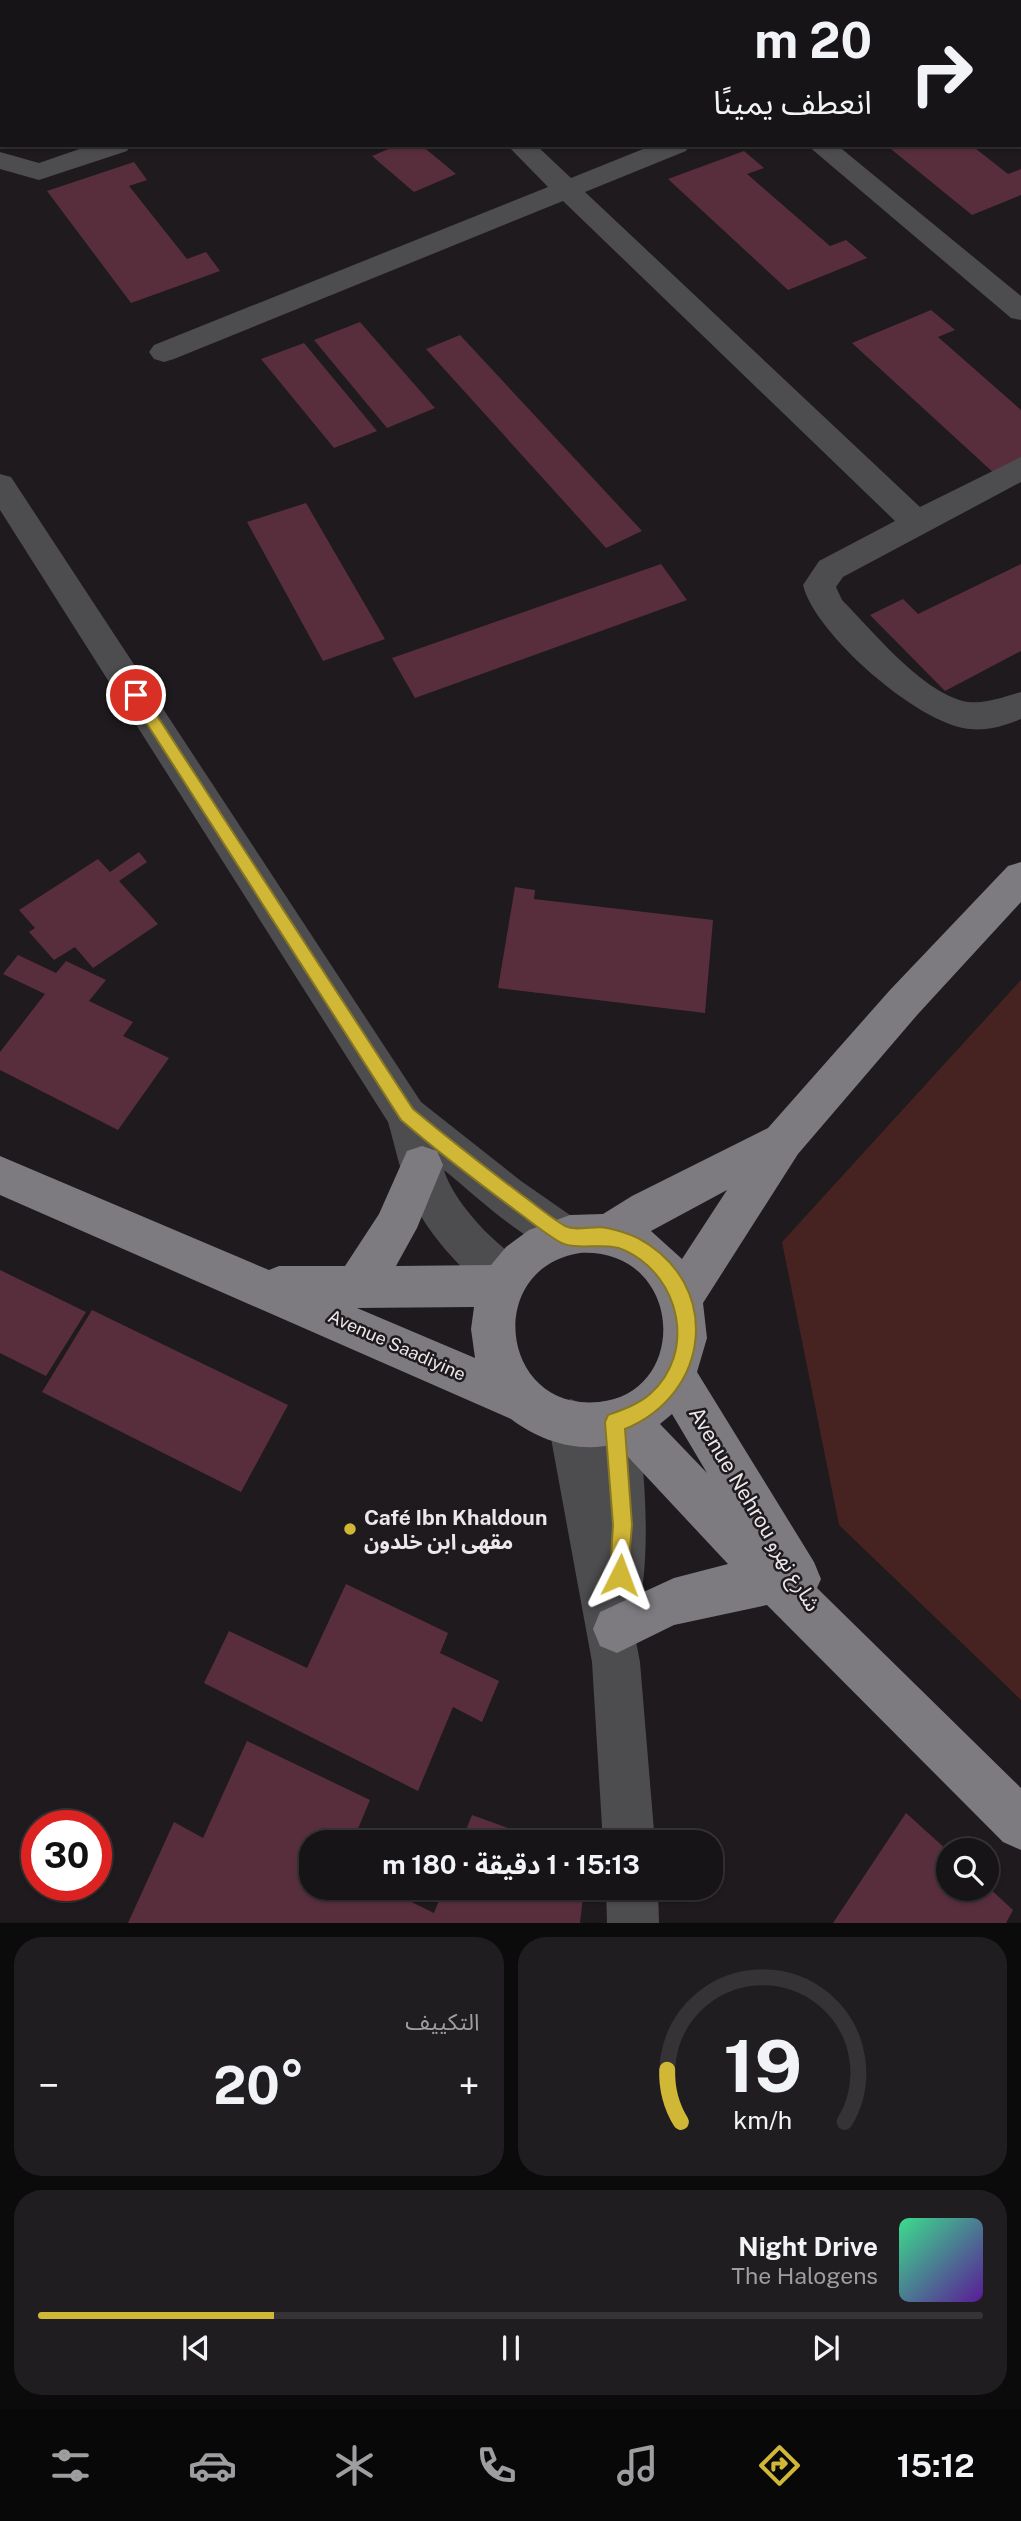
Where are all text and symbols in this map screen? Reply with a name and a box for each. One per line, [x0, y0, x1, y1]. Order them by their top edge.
text: 20 m [754, 11, 872, 69]
icon: right [896, 28, 987, 119]
text: انعطف يمينًا [713, 84, 872, 121]
pin [106, 665, 166, 725]
icon: arrive [117, 676, 155, 714]
street label: Avenue Saadiyine [325, 1305, 469, 1385]
street label: Avenue Nehrou شارع نهرو [681, 1402, 826, 1617]
place label: Café Ibn Khaldoun مقهى ابن خلدون [364, 1505, 547, 1554]
marker: Café Ibn Khaldoun مقهى ابن خلدون [342, 1521, 358, 1537]
position arrow [583, 1538, 657, 1612]
speed limit sign: 30 [21, 1810, 112, 1901]
map controls [936, 1838, 999, 1901]
button: search [936, 1838, 999, 1901]
text: 15:13 · 1 دقيقة · 180 m [382, 1849, 640, 1880]
text: التكييف [405, 2008, 480, 2035]
text: 19 [723, 2024, 802, 2109]
text: 20° [213, 2055, 304, 2116]
text: − [38, 2063, 59, 2108]
text: + [458, 2063, 480, 2108]
text: km/h [733, 2105, 792, 2135]
text: Night Drive [738, 2231, 878, 2262]
text: The Halogens [731, 2262, 878, 2289]
icon: previous [177, 2329, 215, 2367]
icon: pause [492, 2329, 530, 2367]
icon: next [807, 2329, 845, 2367]
icon: filters [46, 2441, 95, 2490]
icon: car [188, 2441, 237, 2490]
icon: climate [330, 2441, 379, 2490]
icon: phone [472, 2441, 521, 2490]
icon: music [613, 2441, 662, 2490]
icon: directions [755, 2441, 804, 2490]
text: 15:12 [897, 2447, 975, 2484]

